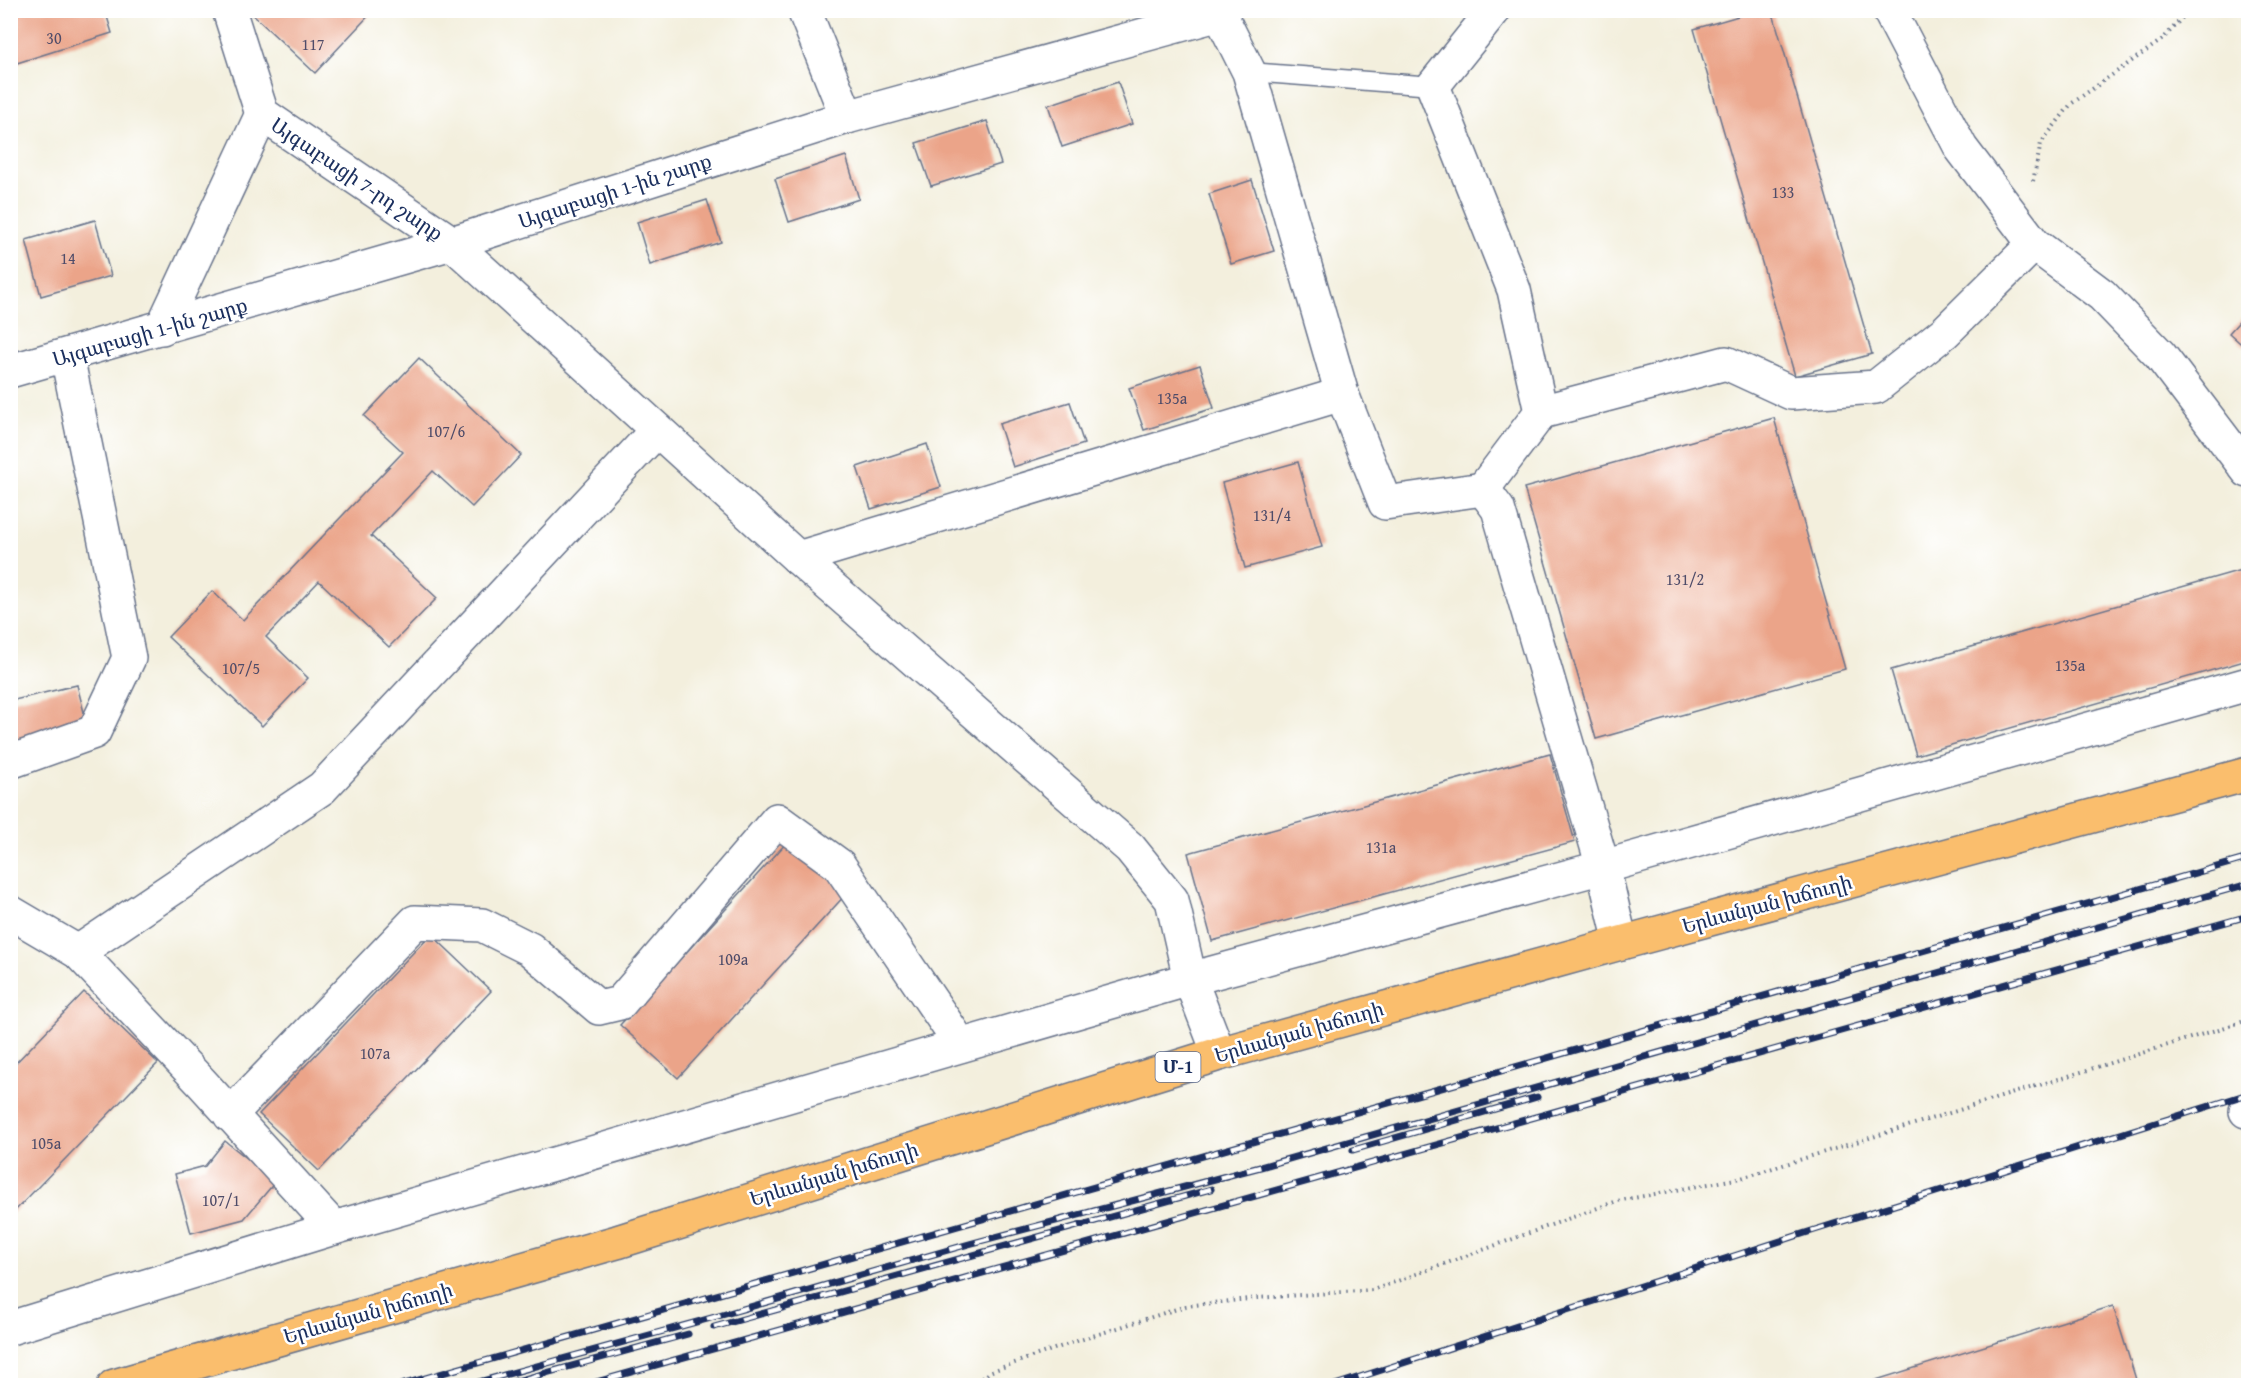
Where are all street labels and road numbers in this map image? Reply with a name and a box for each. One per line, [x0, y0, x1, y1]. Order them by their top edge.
street label: Այգաբացի 7-րդ շարք [265, 110, 449, 247]
street label: Այգաբացի 1-ին շարք [515, 146, 715, 235]
street label: Այգաբացի 1-ին շարք [49, 290, 251, 373]
street label: Երևանյան խճուղի [1679, 867, 1855, 940]
street label: Երևանյան խճուղի [1211, 994, 1387, 1070]
road number: Մ-1 [1156, 1052, 1200, 1082]
street label: Երևանյան խճուղի [746, 1134, 922, 1213]
street label: Երևանյան խճուղի [280, 1275, 456, 1351]

